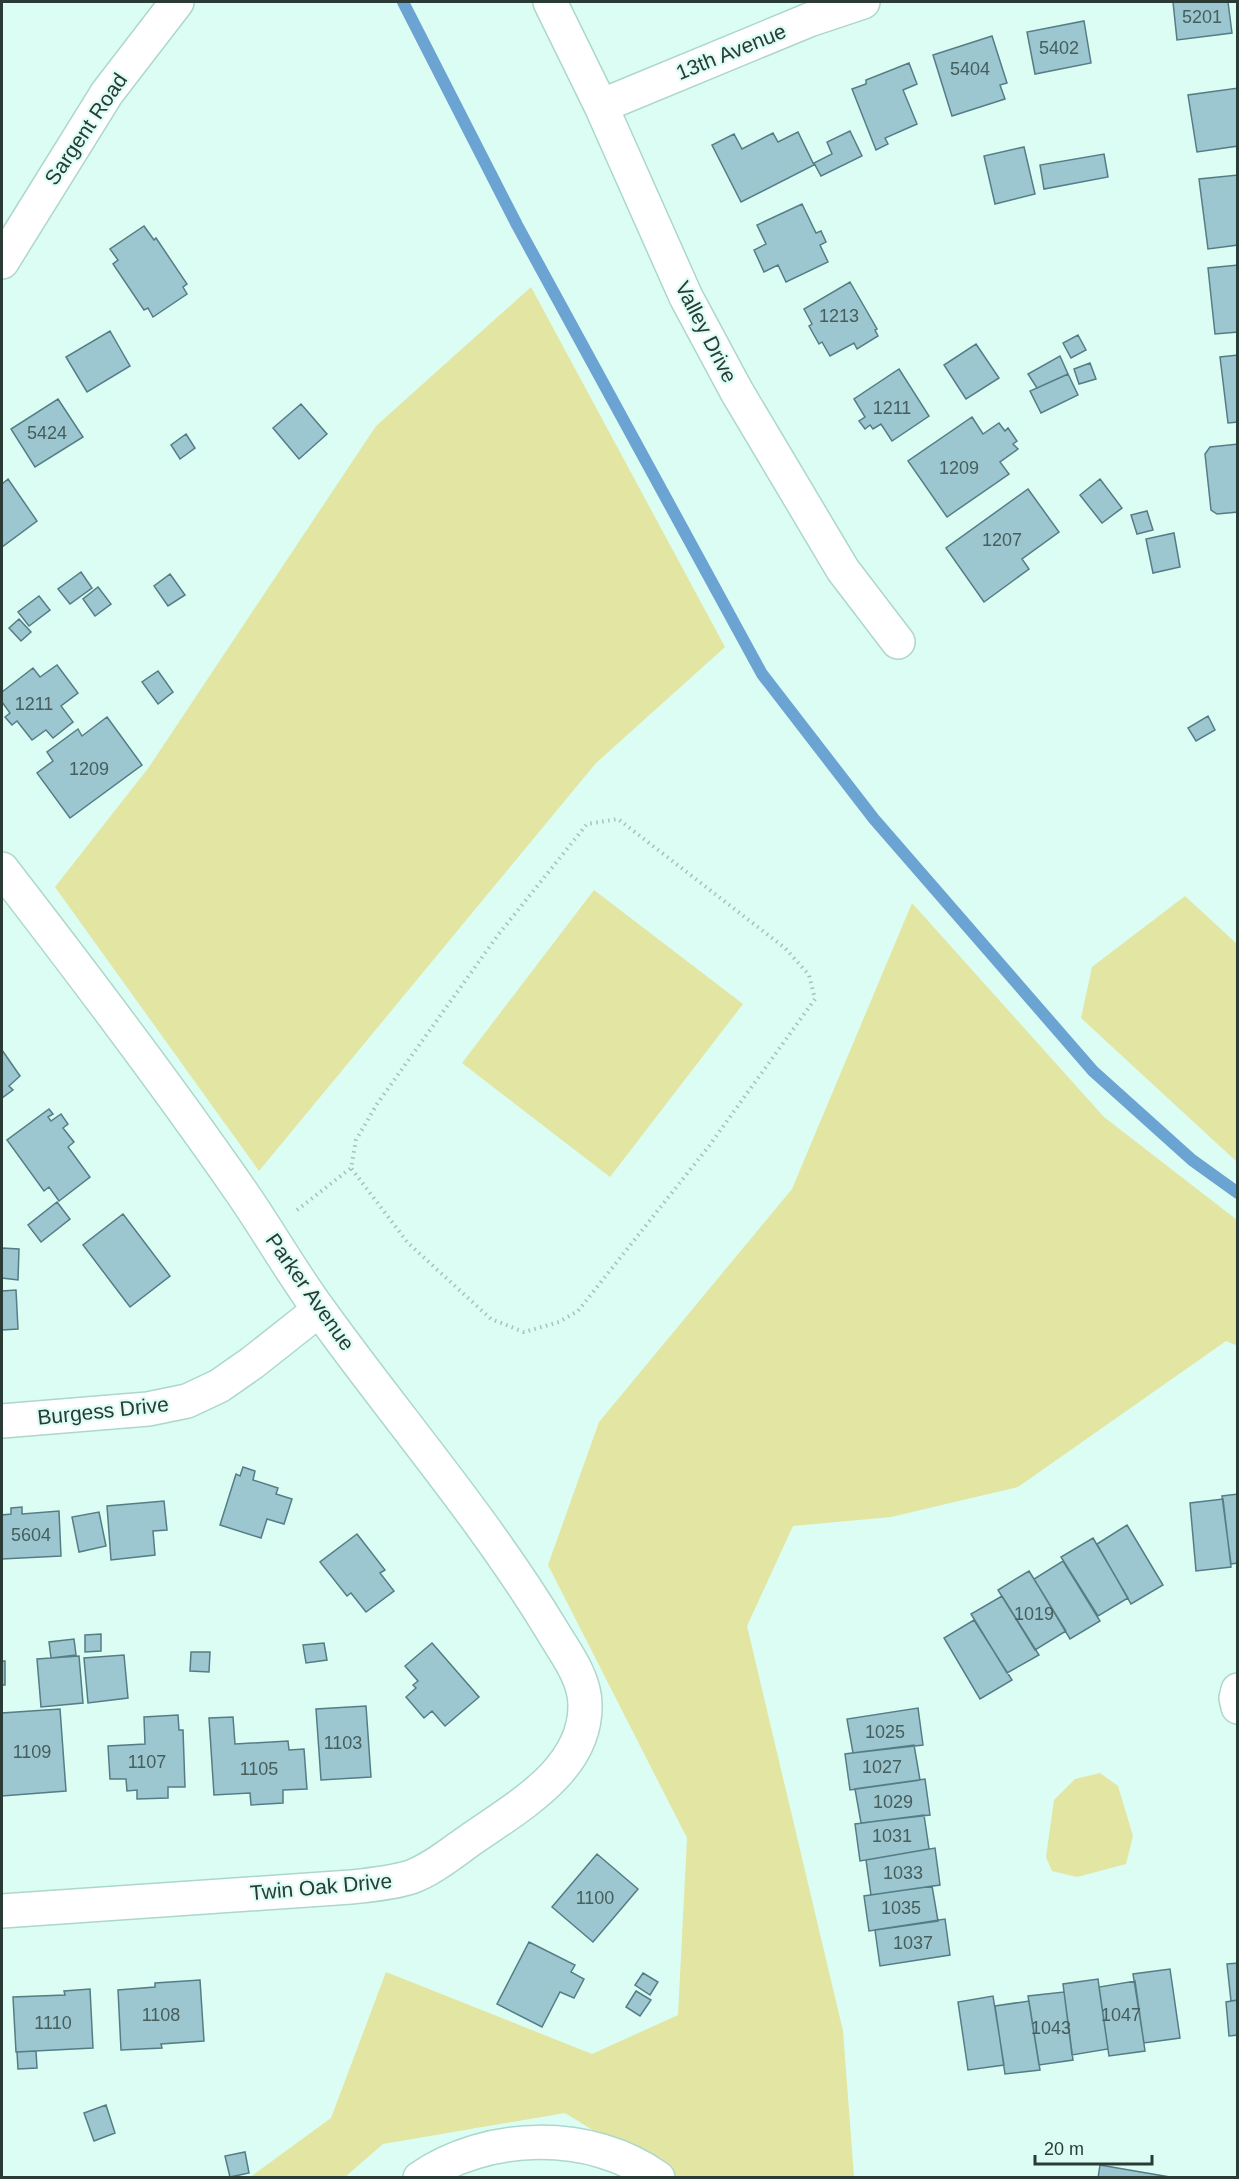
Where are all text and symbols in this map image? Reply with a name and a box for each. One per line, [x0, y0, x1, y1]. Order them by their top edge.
house number: 5201 [1182, 7, 1222, 27]
street label: 13th Avenue [673, 19, 789, 84]
house number: 5402 [1039, 38, 1079, 58]
house number: 5404 [950, 59, 990, 79]
street label: Sargent Road [40, 69, 131, 189]
street label: Valley Drive [671, 277, 742, 386]
house number: 1213 [819, 306, 859, 326]
house number: 1211 [873, 398, 911, 418]
house number: 5424 [27, 423, 67, 443]
house number: 1209 [939, 458, 979, 478]
house number: 1207 [982, 530, 1022, 550]
house number: 1211 [15, 694, 53, 714]
house number: 1209 [69, 759, 109, 779]
street label: Parker Avenue [262, 1229, 359, 1355]
street label: Burgess Drive [36, 1392, 170, 1429]
house number: 5604 [11, 1525, 51, 1545]
house number: 1019 [1014, 1604, 1054, 1624]
house number: 1025 [865, 1722, 905, 1742]
house number: 1103 [324, 1733, 362, 1753]
house number: 1109 [13, 1742, 51, 1762]
house number: 1107 [128, 1752, 166, 1772]
house number: 1027 [862, 1757, 902, 1777]
house number: 1105 [240, 1759, 278, 1779]
house number: 1029 [873, 1792, 913, 1812]
house number: 1031 [872, 1826, 912, 1846]
house number: 1033 [883, 1863, 923, 1883]
street label: Twin Oak Drive [249, 1869, 393, 1904]
house number: 1100 [576, 1888, 614, 1908]
house number: 1035 [881, 1898, 921, 1918]
house number: 1037 [893, 1933, 933, 1953]
house number: 1108 [142, 2005, 180, 2025]
house number: 1047 [1101, 2005, 1141, 2025]
house number: 1110 [34, 2013, 72, 2033]
house number: 1043 [1031, 2018, 1071, 2038]
scale bar [1035, 2128, 1152, 2166]
text: 20 m [1044, 2139, 1084, 2159]

